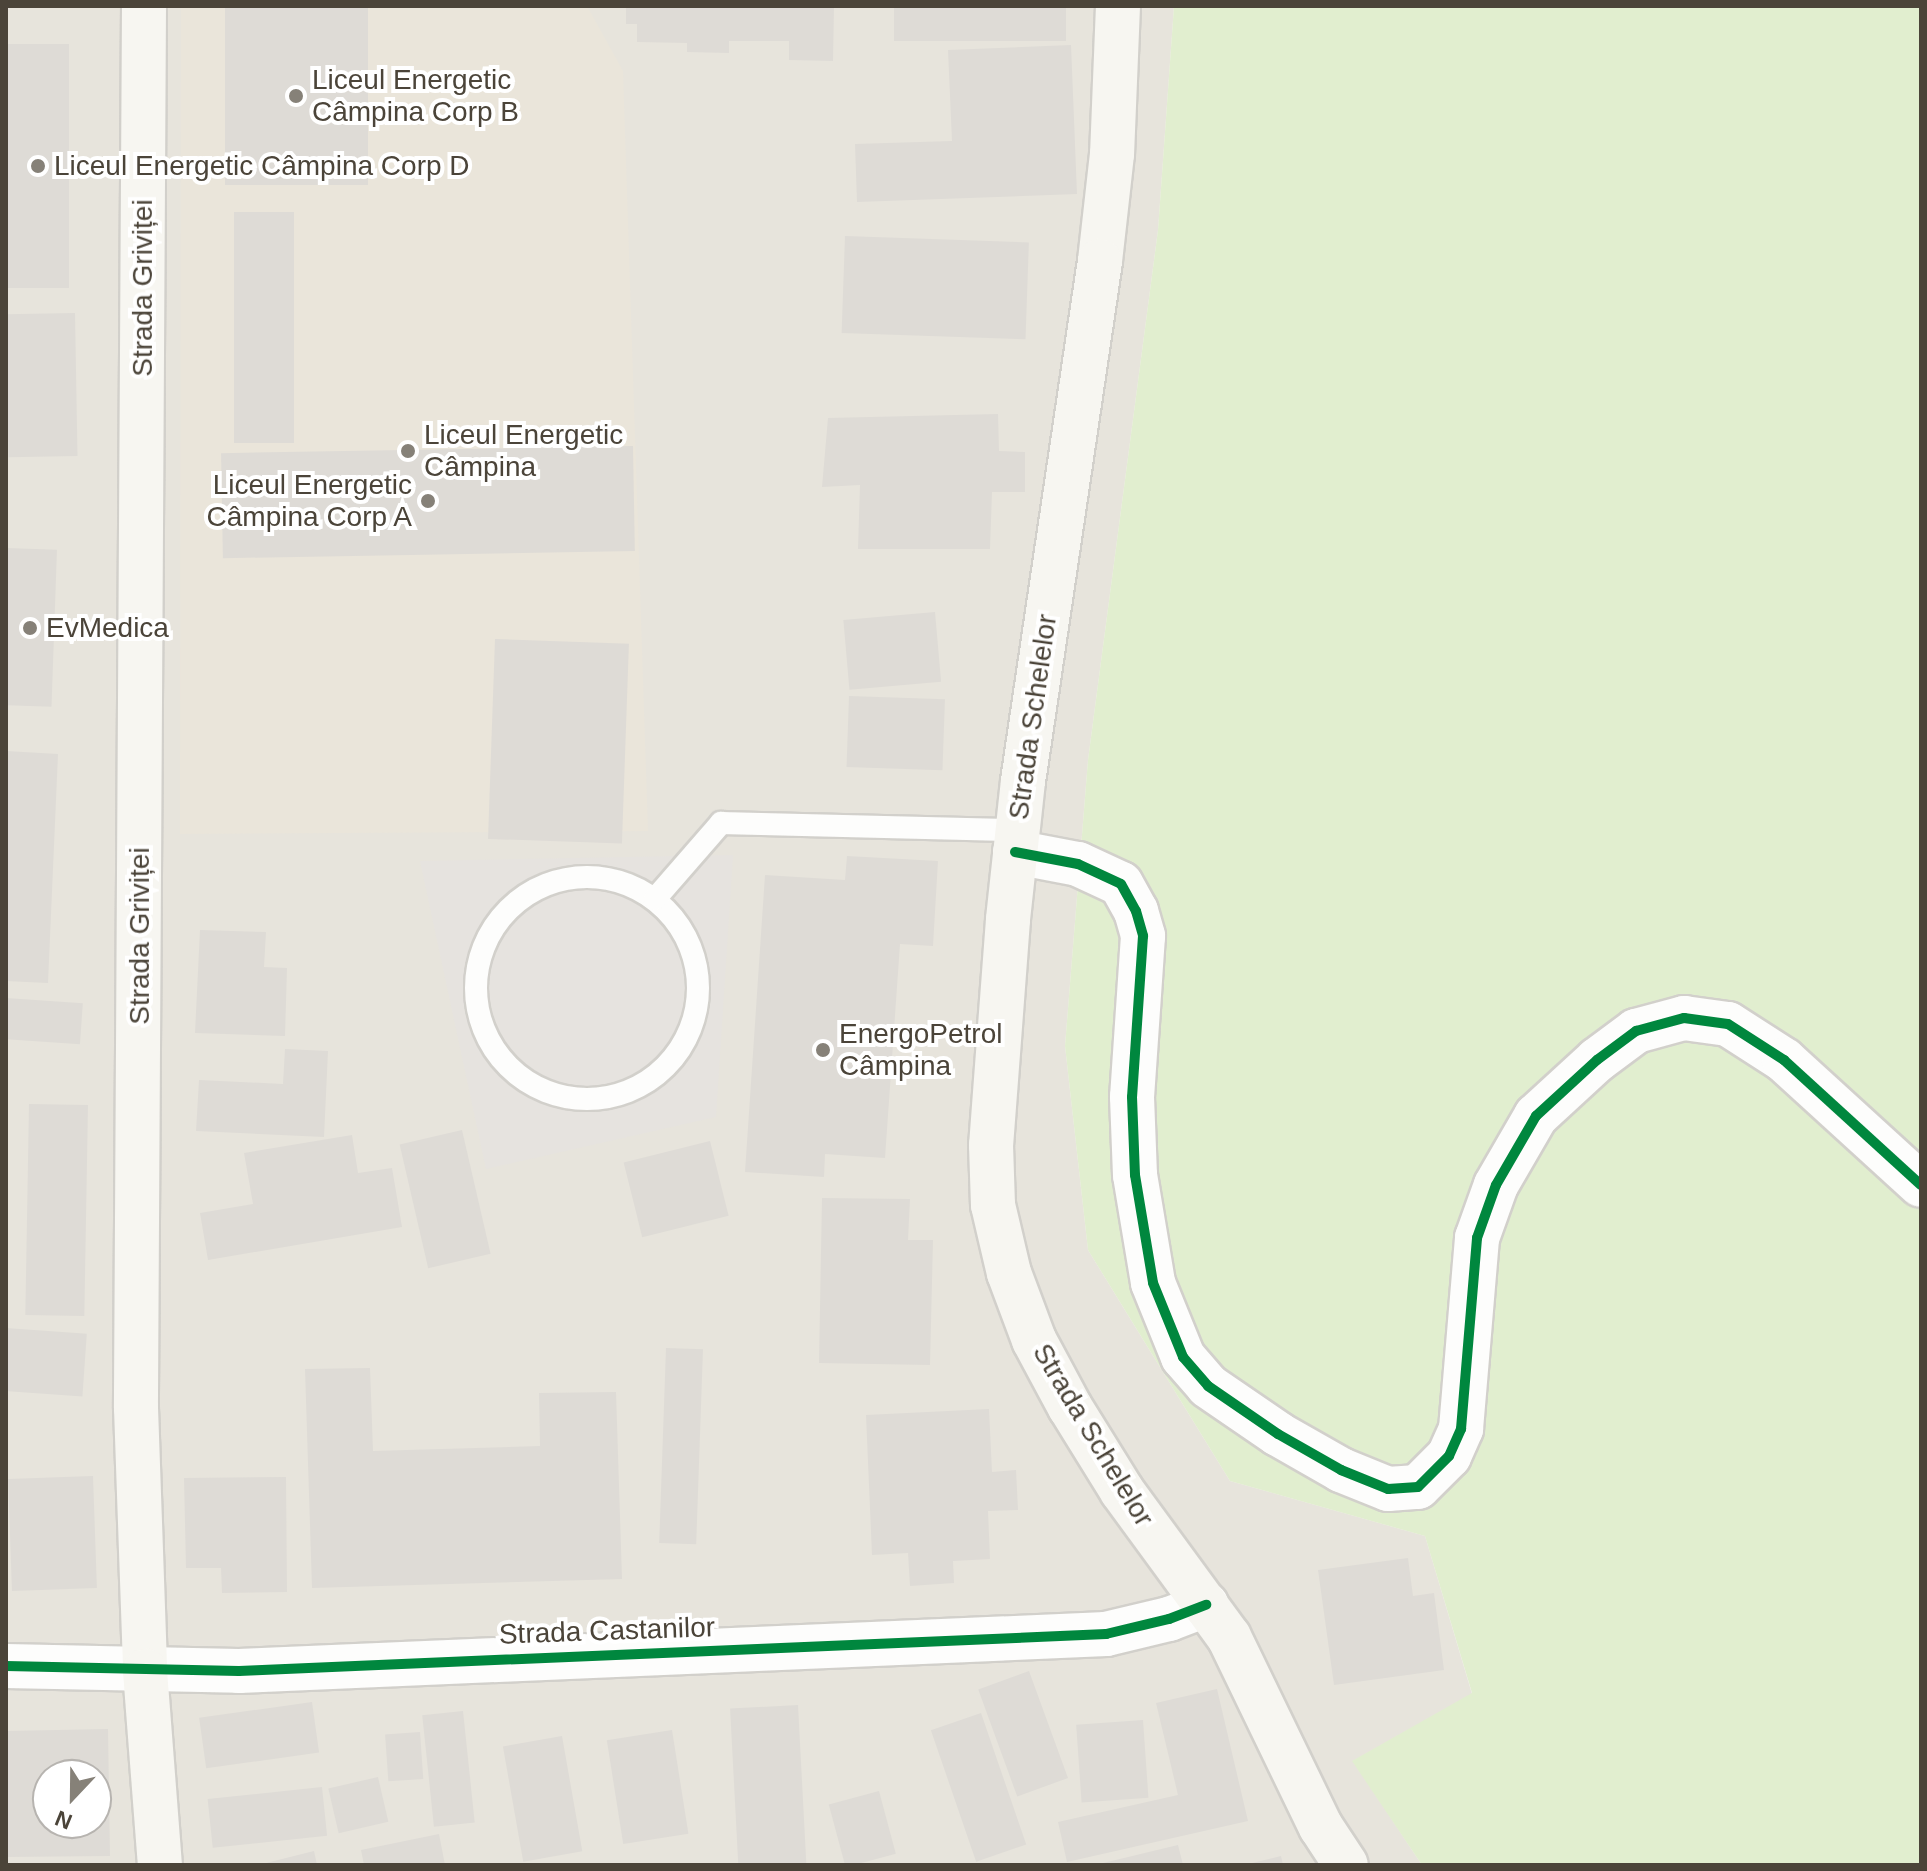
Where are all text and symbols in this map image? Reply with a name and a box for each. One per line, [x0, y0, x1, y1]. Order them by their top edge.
place label: Liceul Energetic Câmpina Corp B [312, 63, 519, 129]
marker: Liceul Energetic Câmpina Corp B [287, 87, 305, 105]
place label: Liceul Energetic Câmpina Corp D [54, 149, 470, 183]
marker: Liceul Energetic Câmpina Corp D [29, 157, 47, 175]
street label: Strada Griviței [126, 199, 160, 377]
place label: Liceul Energetic Câmpina [424, 418, 623, 484]
marker: Liceul Energetic Câmpina [399, 442, 417, 460]
place label: Liceul Energetic Câmpina Corp A [205, 468, 412, 534]
marker: Liceul Energetic Câmpina Corp A [419, 492, 437, 510]
place label: EvMedica [46, 611, 169, 645]
street label: Strada Schelelor [1002, 612, 1064, 822]
marker: EvMedica [21, 619, 39, 637]
street label: Strada Griviței [123, 847, 157, 1025]
place label: EnergoPetrol Câmpina [839, 1017, 1002, 1083]
marker: EnergoPetrol Câmpina [814, 1041, 832, 1059]
street label: Strada Schelelor [1025, 1338, 1161, 1532]
street label: Strada Castanilor [498, 1610, 716, 1652]
north arrow [32, 1759, 112, 1839]
text: N [52, 1805, 76, 1834]

